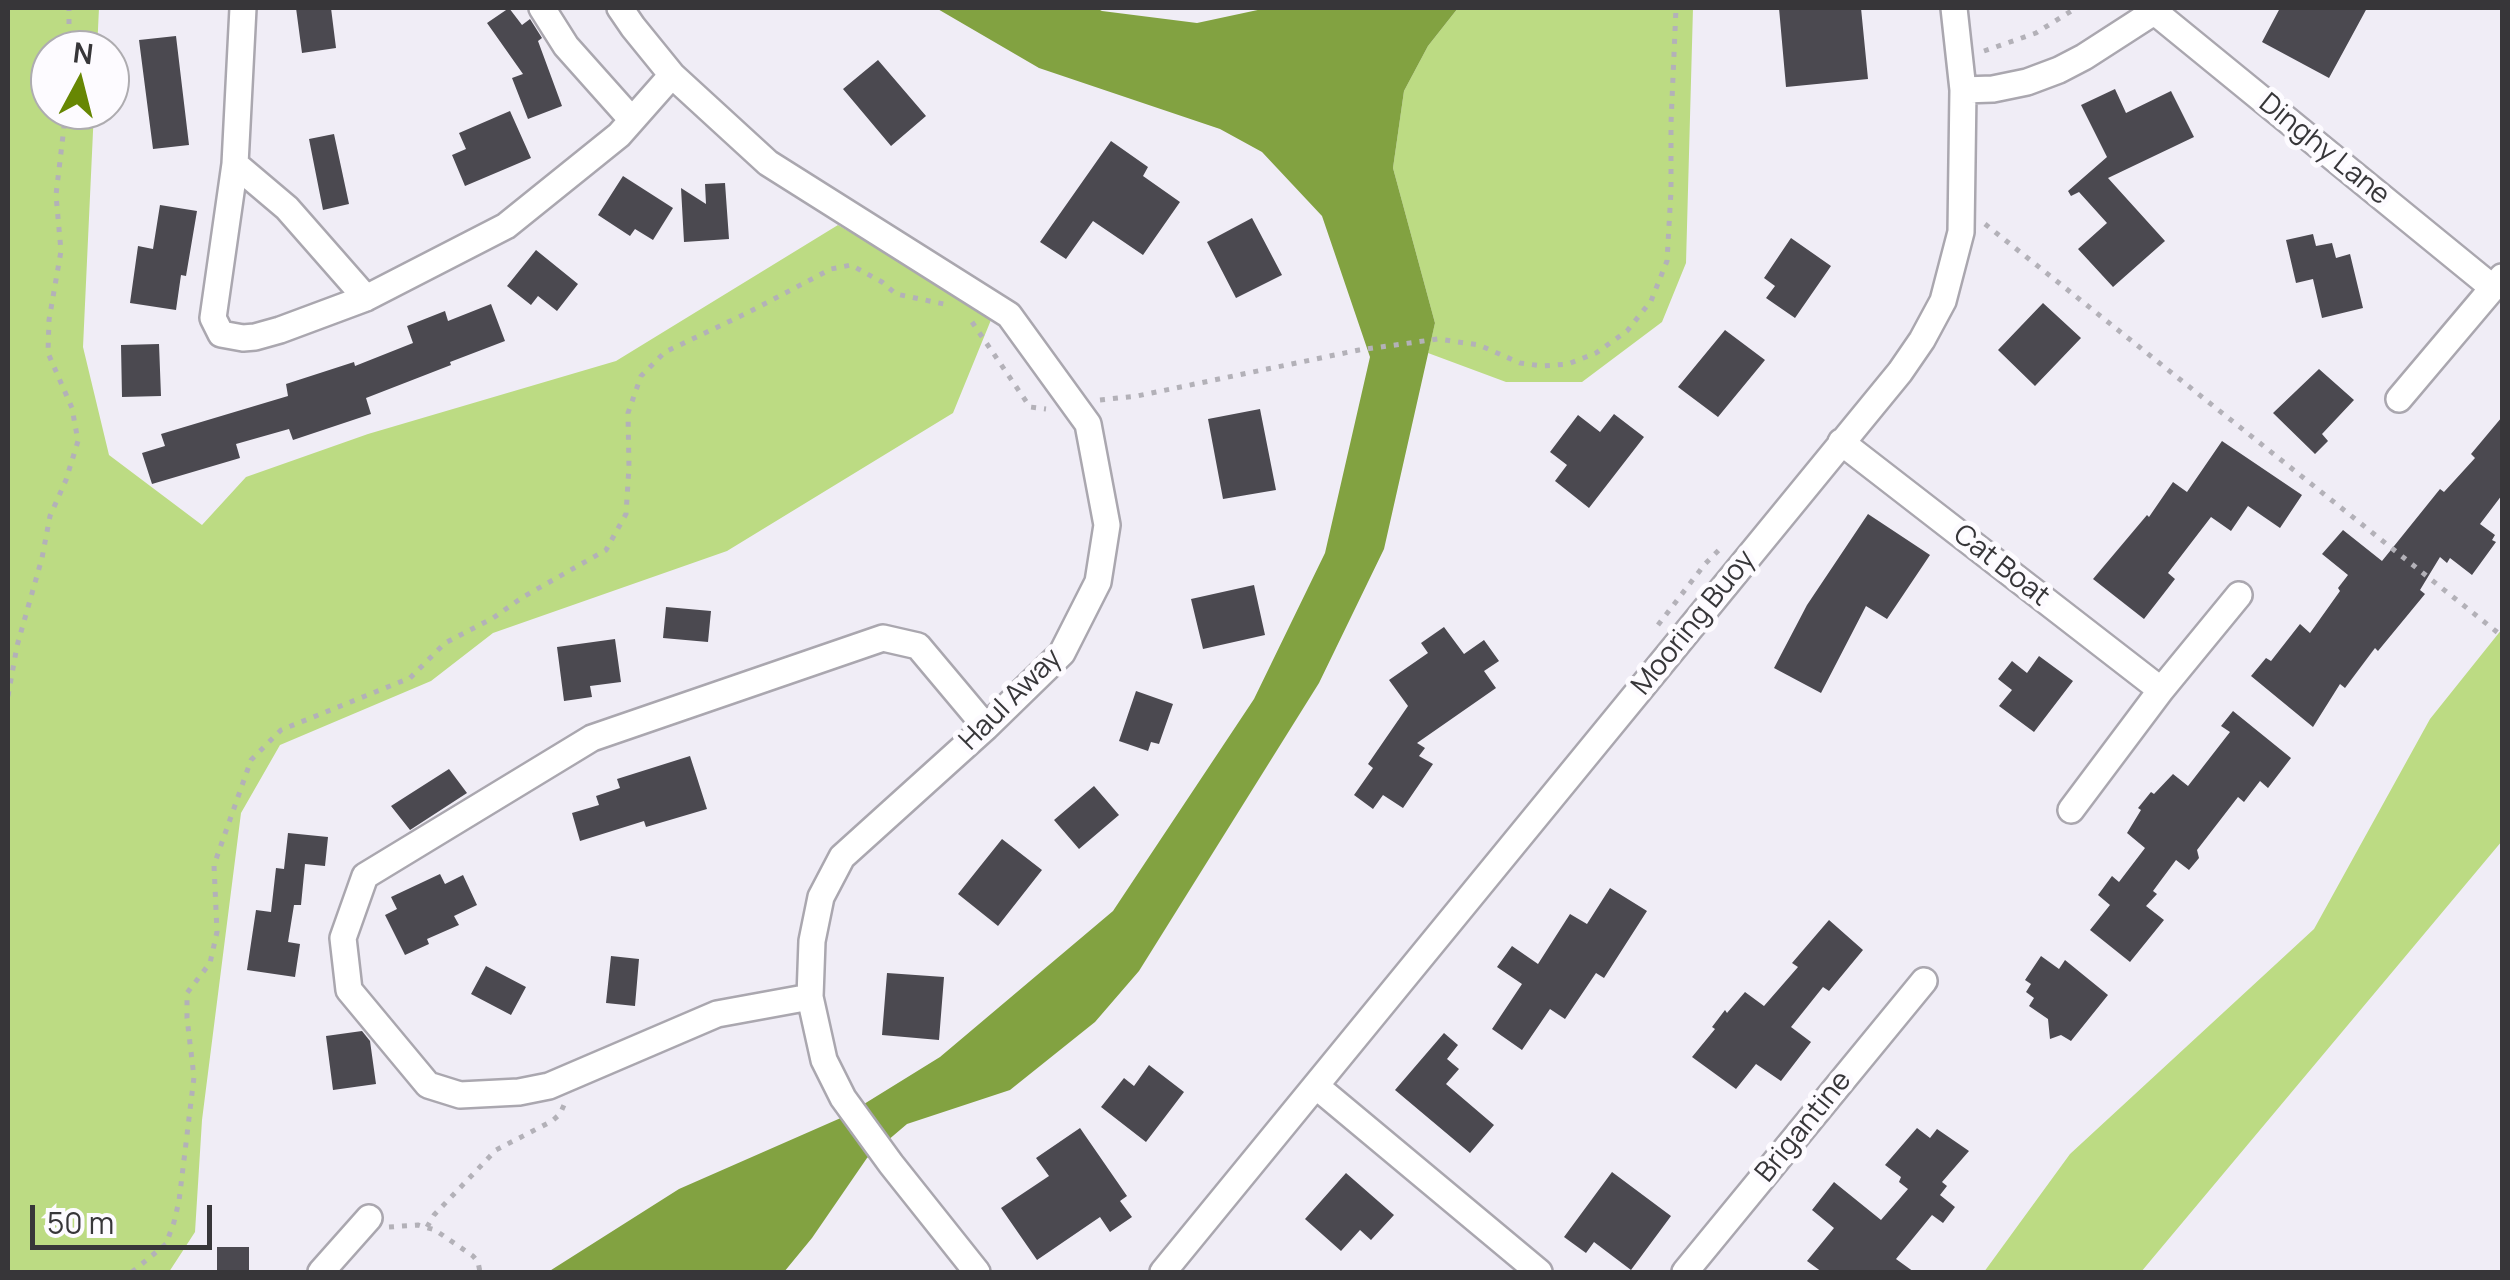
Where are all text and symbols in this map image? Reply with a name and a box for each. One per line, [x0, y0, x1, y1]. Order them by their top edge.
north arrow [30, 30, 130, 130]
text: N [71, 32, 96, 72]
street label: Dinghy Lane [2252, 87, 2396, 213]
street label: Cat Boat [1946, 518, 2056, 614]
street label: Mooring Buoy [1625, 544, 1763, 702]
street label: Haul Away [953, 642, 1069, 758]
street label: Brigantine [1749, 1065, 1859, 1189]
scale bar [35, 1185, 218, 1247]
text: 50 m [47, 1202, 114, 1243]

